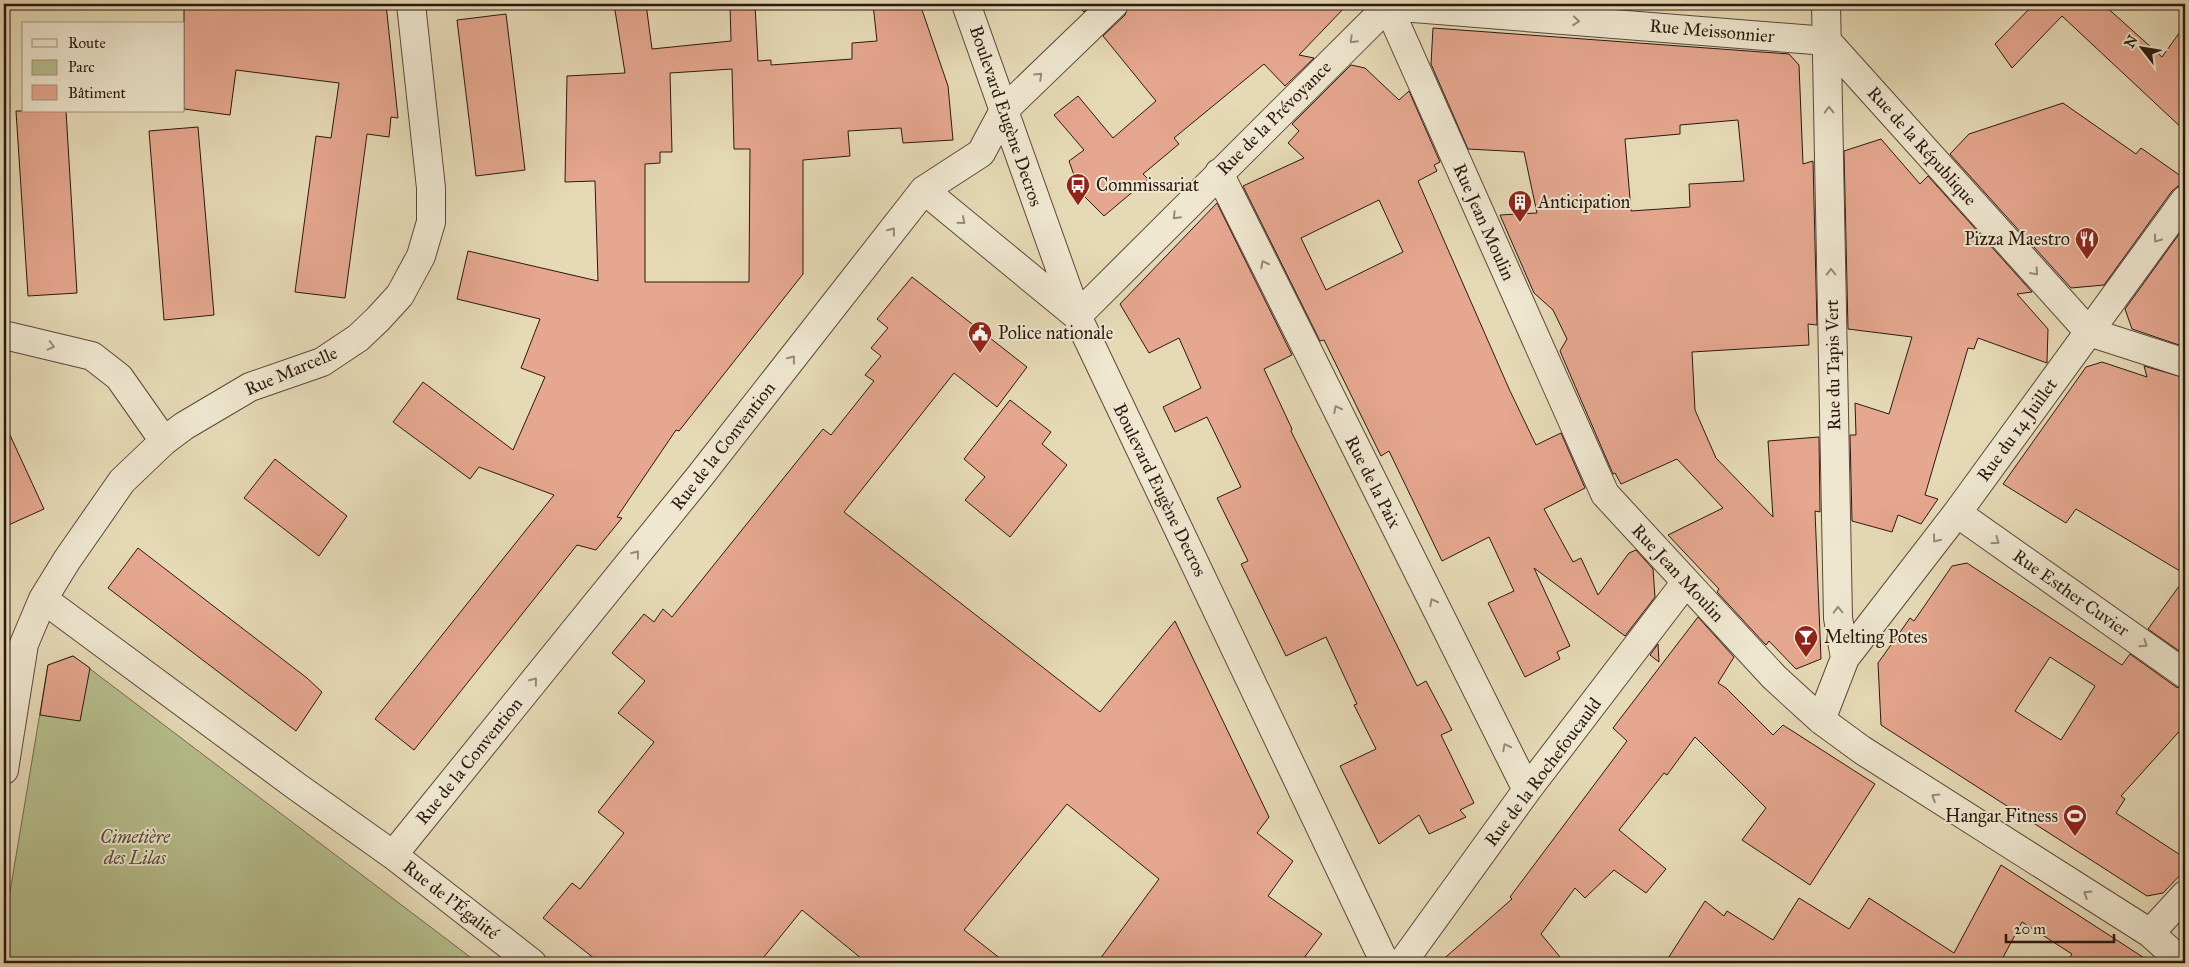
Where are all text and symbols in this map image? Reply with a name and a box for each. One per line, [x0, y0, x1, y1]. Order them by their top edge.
one-way arrow [1572, 15, 1580, 26]
street label: Rue Meissonnier [1649, 15, 1776, 47]
legend [22, 22, 185, 112]
north arrow [2116, 22, 2166, 72]
street label: Boulevard Eugène Decros [964, 23, 1047, 210]
text: N [2121, 32, 2142, 51]
text: Route [68, 34, 106, 52]
one-way arrow [1350, 34, 1359, 43]
street label: Rue de la Prévoyance [1212, 56, 1336, 180]
text: Parc [68, 58, 95, 76]
one-way arrow [1033, 73, 1042, 82]
street label: Rue de la République [1862, 82, 1981, 211]
text: Bâtiment [68, 84, 127, 102]
one-way arrow [1823, 106, 1834, 114]
street label: Rue Jean Moulin [1447, 160, 1520, 285]
bus stop icon: Commissariat [1065, 172, 1091, 206]
place label: Commissariat [1096, 174, 1200, 196]
building icon: Anticipation [1507, 189, 1533, 223]
place label: Anticipation [1537, 191, 1631, 213]
one-way arrow [1173, 210, 1182, 219]
one-way arrow [956, 215, 965, 224]
restaurant icon: Pizza Maestro [2074, 226, 2100, 260]
one-way arrow [886, 227, 895, 237]
place label: Pizza Maestro [1964, 228, 2070, 250]
one-way arrow [2154, 233, 2162, 242]
one-way arrow [1260, 260, 1270, 269]
one-way arrow [2029, 267, 2038, 276]
one-way arrow [1826, 268, 1837, 276]
street label: Rue du Tapis Vert [1821, 299, 1845, 431]
public building icon: Police nationale [967, 320, 993, 354]
place label: Police nationale [998, 322, 1113, 344]
one-way arrow [47, 340, 56, 351]
street label: Rue Marcelle [241, 342, 341, 400]
one-way arrow [786, 356, 794, 365]
street label: Rue du 14 Juillet [1972, 374, 2063, 486]
street label: Rue de la Convention [666, 377, 780, 515]
street label: Boulevard Eugène Decros [1108, 400, 1212, 581]
one-way arrow [1333, 405, 1343, 414]
street label: Rue de la Paix [1340, 432, 1406, 532]
street label: Rue Jean Moulin [1626, 519, 1729, 627]
one-way arrow [1933, 533, 1942, 543]
one-way arrow [1991, 535, 2000, 544]
street label: Rue Esther Cuvier [2009, 545, 2134, 641]
one-way arrow [631, 551, 640, 560]
one-way arrow [1429, 598, 1439, 607]
one-way arrow [1833, 606, 1844, 614]
bar icon: Melting Potes [1793, 624, 1819, 658]
place label: Melting Potes [1824, 626, 1928, 649]
one-way arrow [2138, 638, 2147, 648]
one-way arrow [529, 678, 537, 687]
street label: Rue de la Convention [411, 693, 527, 829]
street label: Rue de la Rochefoucauld [1480, 693, 1606, 851]
one-way arrow [1502, 743, 1512, 752]
one-way arrow [1932, 794, 1941, 803]
sports icon: Hangar Fitness [2062, 803, 2088, 837]
place label: Hangar Fitness [1945, 805, 2058, 828]
park label: Cimetière des Lilas [100, 826, 171, 869]
street label: Rue de l'Égalité [398, 854, 505, 945]
one-way arrow [2084, 890, 2093, 900]
scale bar [2006, 912, 2114, 944]
text: 20 m [2014, 920, 2046, 938]

